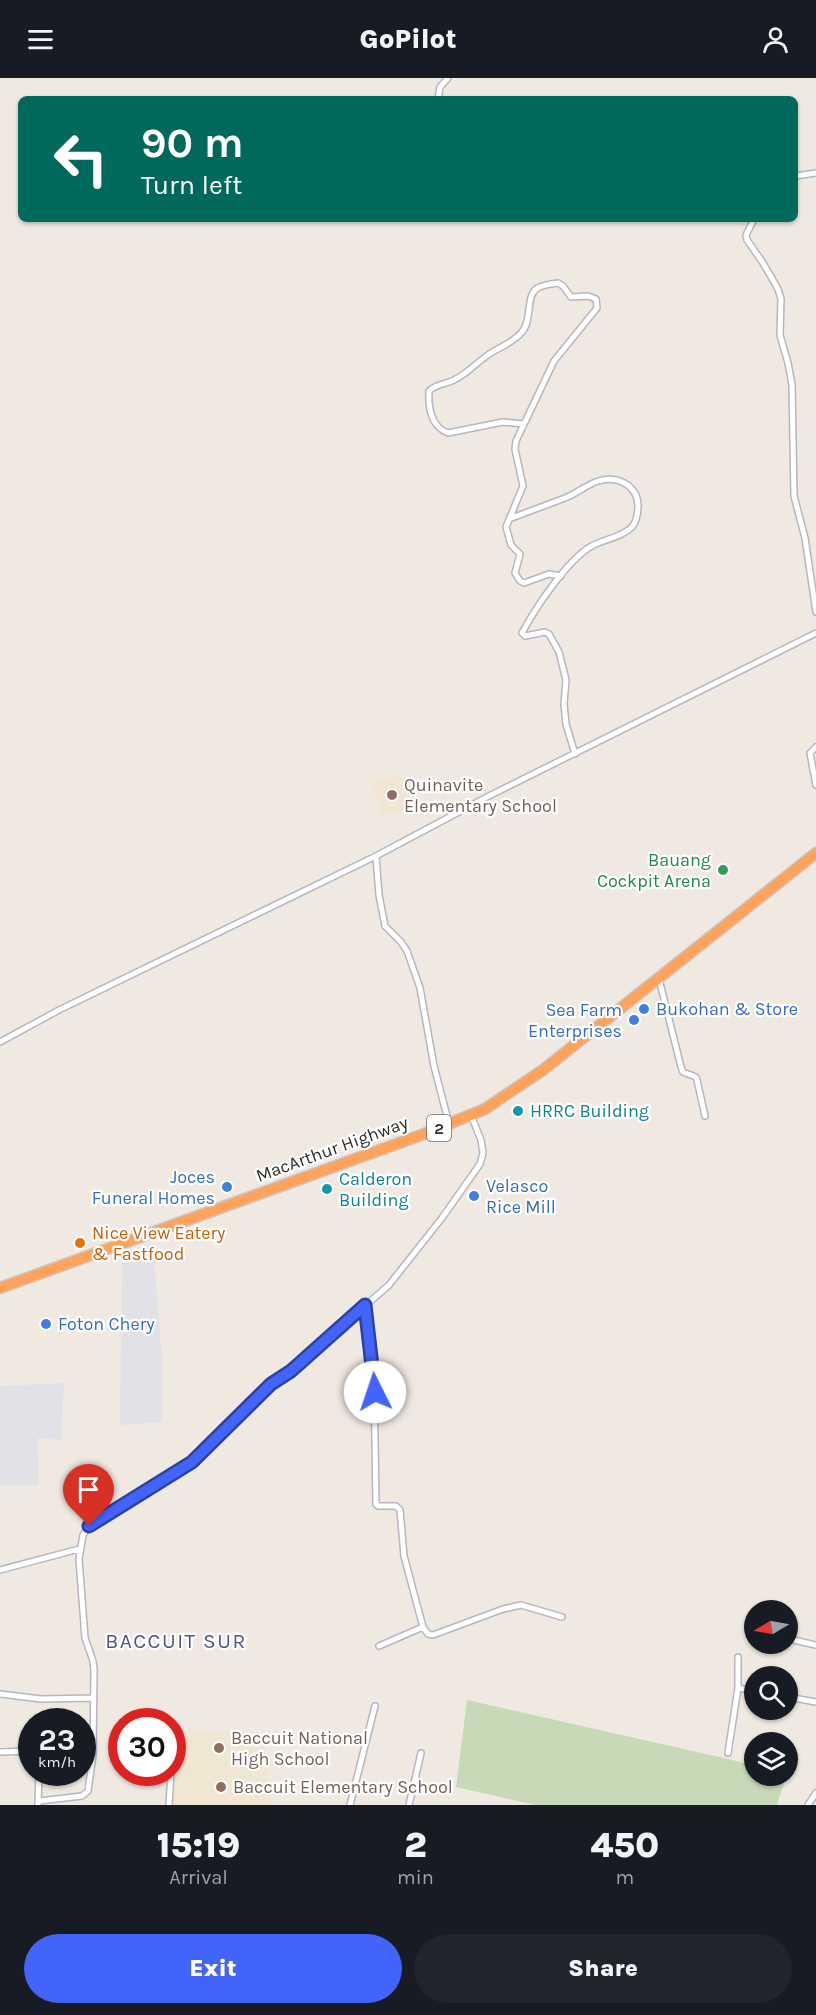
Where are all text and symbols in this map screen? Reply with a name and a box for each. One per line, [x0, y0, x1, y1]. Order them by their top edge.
icon: menu [24, 23, 57, 56]
text: GoPilot [359, 23, 457, 55]
icon: person [759, 23, 792, 56]
text: 90 m [141, 118, 244, 168]
icon: left [42, 120, 120, 198]
text: Turn left [141, 169, 242, 201]
place label: Quinavite Elementary School [404, 774, 557, 817]
marker: Quinavite Elementary School [385, 788, 399, 802]
place label: Bauang Cockpit Arena [597, 849, 711, 892]
marker: Bauang Cockpit Arena [716, 863, 730, 877]
place label: Bukohan & Store [656, 998, 798, 1020]
place label: Sea Farm Enterprises [528, 999, 622, 1042]
marker: Bukohan & Store [637, 1002, 651, 1016]
marker: Sea Farm Enterprises [627, 1013, 641, 1027]
place label: HRRC Building [530, 1100, 649, 1122]
marker: HRRC Building [511, 1104, 525, 1118]
street label: MacArthur Highway [253, 1111, 412, 1187]
road number: 2 [427, 1115, 451, 1141]
place label: Joces Funeral Homes [92, 1166, 215, 1209]
place label: Calderon Building [339, 1168, 412, 1211]
place label: Velasco Rice Mill [486, 1175, 556, 1218]
marker: Joces Funeral Homes [220, 1180, 234, 1194]
marker: Calderon Building [320, 1182, 334, 1196]
marker: Velasco Rice Mill [467, 1189, 481, 1203]
place label: Nice View Eatery & Fastfood [92, 1222, 226, 1265]
marker: Nice View Eatery & Fastfood [73, 1236, 87, 1250]
place label: Foton Chery [58, 1313, 155, 1335]
marker: Foton Chery [39, 1317, 53, 1331]
position arrow [343, 1360, 407, 1424]
pin [63, 1464, 114, 1526]
icon: arrive [72, 1473, 105, 1506]
north arrow [744, 1600, 798, 1654]
map controls [744, 1600, 798, 1786]
district label: BACCUIT SUR [105, 1629, 247, 1653]
button: search [744, 1666, 798, 1720]
speed limit sign: 30 [108, 1708, 186, 1786]
text: 23 [39, 1722, 75, 1758]
place label: Baccuit National High School [231, 1727, 368, 1770]
button: layers [744, 1732, 798, 1786]
marker: Baccuit National High School [212, 1741, 226, 1755]
text: km/h [38, 1753, 76, 1771]
place label: Baccuit Elementary School [233, 1776, 453, 1798]
marker: Baccuit Elementary School [214, 1780, 228, 1794]
text: 15:19 [157, 1824, 240, 1866]
text: 2 [404, 1824, 427, 1866]
text: 450 [591, 1824, 659, 1866]
text: Arrival [169, 1866, 228, 1889]
text: min [397, 1866, 434, 1889]
text: m [616, 1866, 634, 1889]
button: Exit [24, 1934, 402, 2003]
button: Share [414, 1934, 792, 2003]

